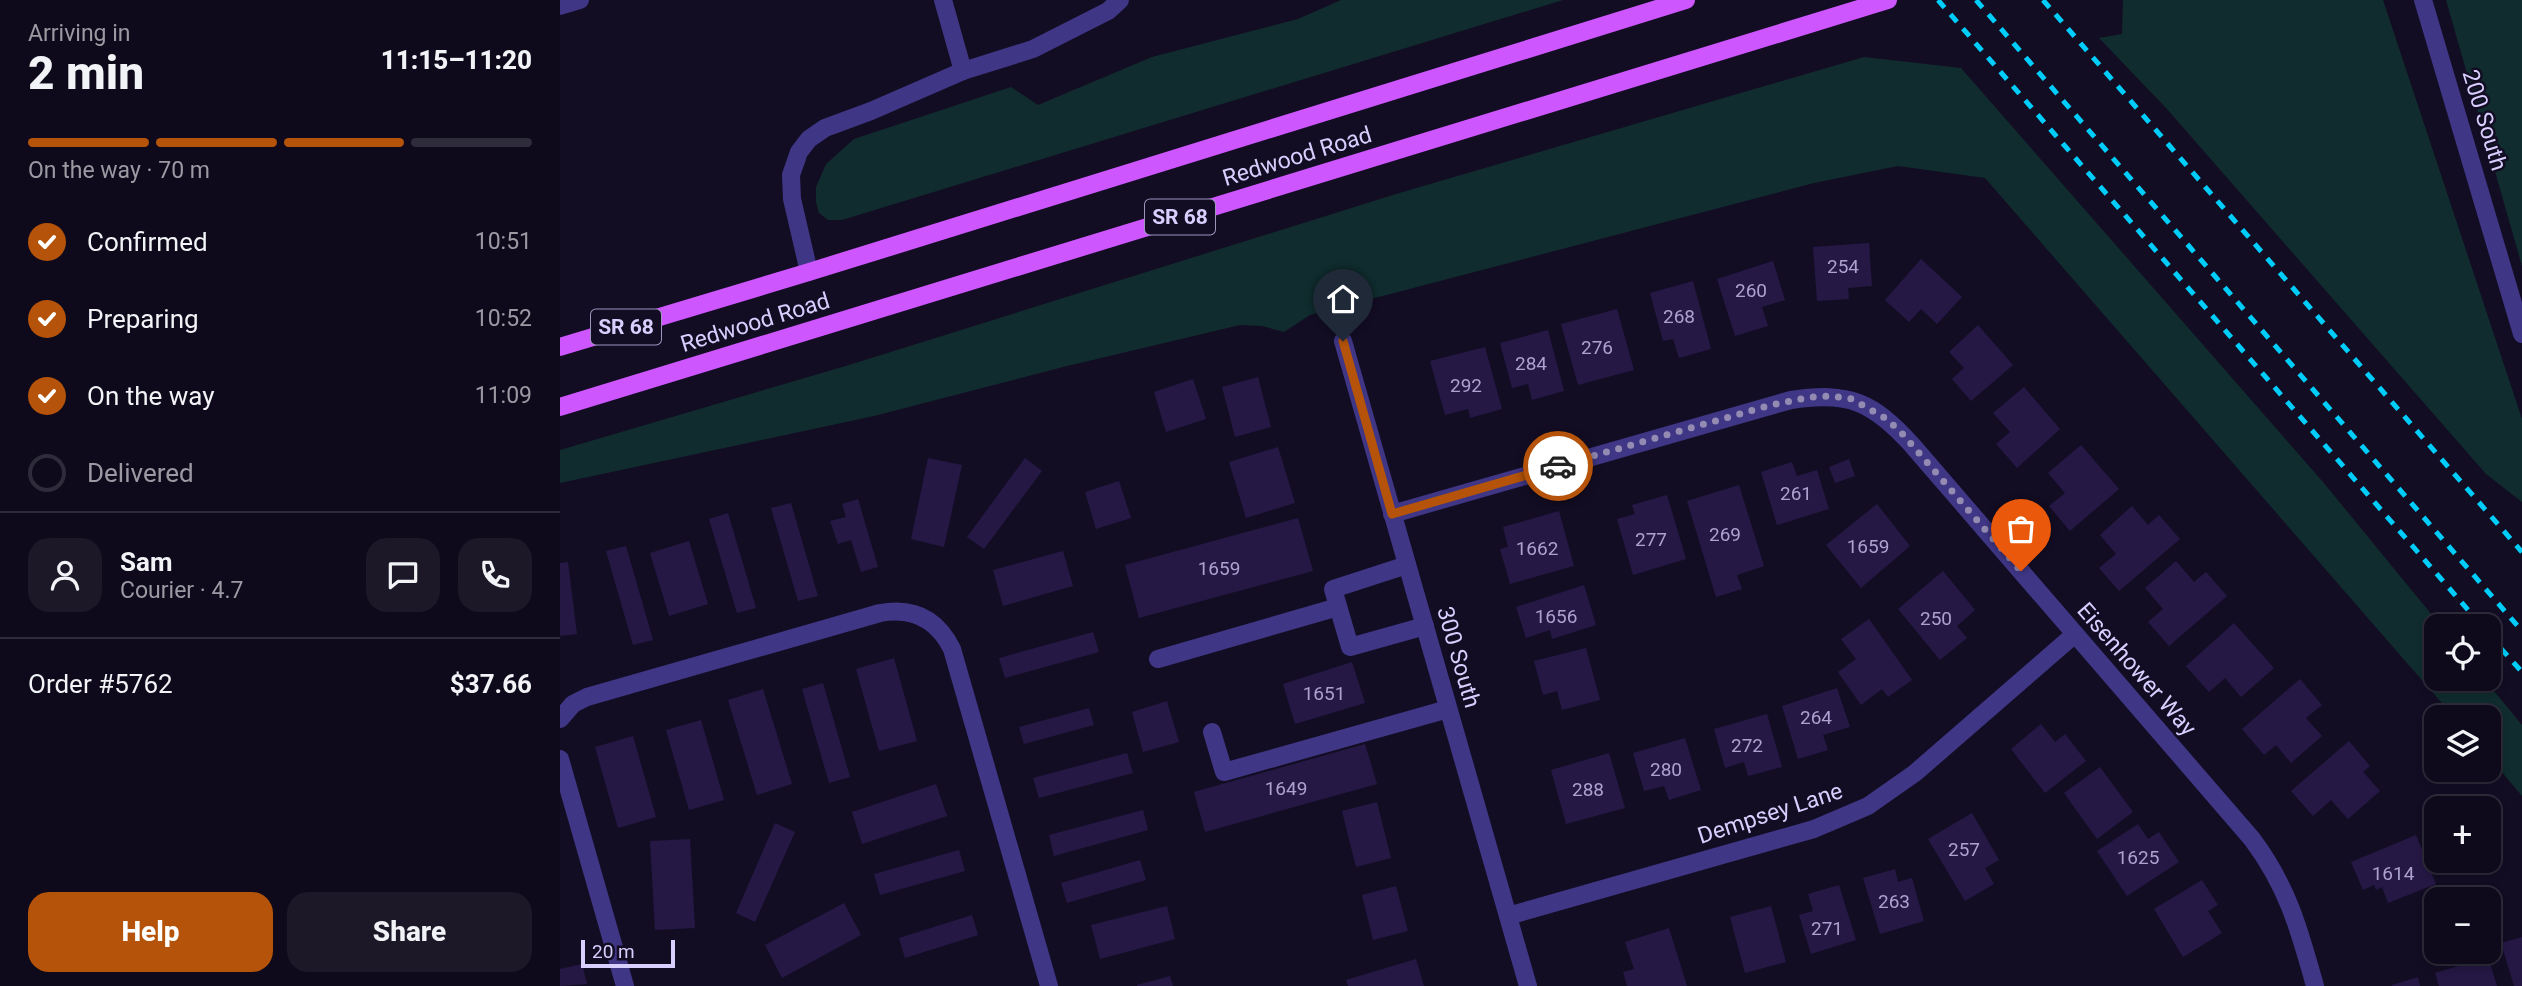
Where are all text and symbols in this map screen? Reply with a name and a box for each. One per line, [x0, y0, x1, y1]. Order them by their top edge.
text: Arriving in [28, 20, 131, 47]
text: 11:15–11:20 [381, 45, 532, 75]
text: 2 min [28, 46, 144, 100]
street label: 200 South [2456, 66, 2513, 174]
street label: Redwood Road [1219, 121, 1375, 192]
text: On the way · 70 m [28, 157, 210, 184]
road number: SR 68 [1145, 200, 1215, 234]
icon: check [28, 223, 66, 261]
text: Confirmed [87, 227, 208, 257]
text: 10:51 [475, 228, 532, 255]
house number: 254 [1827, 255, 1859, 278]
pin [1313, 269, 1373, 341]
house number: 260 [1735, 279, 1767, 302]
icon: home [1324, 280, 1362, 318]
street label: Redwood Road [677, 287, 833, 358]
icon: check [28, 300, 66, 338]
text: Preparing [87, 304, 199, 334]
text: 10:52 [475, 305, 532, 332]
house number: 268 [1663, 305, 1695, 328]
road number: SR 68 [591, 310, 661, 344]
house number: 276 [1581, 336, 1613, 359]
house number: 284 [1515, 352, 1547, 375]
house number: 292 [1450, 374, 1482, 397]
icon: check [28, 377, 66, 415]
text: On the way [87, 381, 215, 411]
text: 11:09 [475, 382, 532, 409]
courier [1523, 431, 1593, 501]
icon: car [1539, 447, 1577, 485]
text: Delivered [87, 458, 194, 488]
house number: 261 [1780, 482, 1812, 505]
pin [1991, 499, 2051, 571]
icon: bag [2002, 510, 2040, 548]
house number: 269 [1709, 523, 1741, 546]
house number: 277 [1635, 528, 1667, 551]
house number: 1659 [1847, 535, 1889, 558]
house number: 1662 [1516, 537, 1558, 560]
button: person [28, 538, 102, 612]
button: chat [366, 538, 440, 612]
button: phone [458, 538, 532, 612]
text: Sam [120, 547, 172, 577]
house number: 1659 [1198, 557, 1240, 580]
text: Courier · 4.7 [120, 577, 243, 604]
street label: Eisenhower Way [2071, 597, 2202, 741]
street label: 300 South [1431, 603, 1486, 711]
house number: 1656 [1535, 605, 1577, 628]
house number: 250 [1920, 607, 1952, 630]
map controls [2424, 614, 2501, 964]
button: locate [2424, 614, 2501, 691]
text: Order #5762 [28, 669, 173, 699]
text: $37.66 [450, 669, 532, 699]
house number: 1651 [1303, 682, 1345, 705]
button: layers [2424, 705, 2501, 782]
house number: 264 [1800, 706, 1832, 729]
house number: 272 [1731, 734, 1763, 757]
house number: 280 [1650, 758, 1682, 781]
house number: 1649 [1265, 777, 1307, 800]
street label: Dempsey Lane [1694, 777, 1846, 850]
house number: 288 [1572, 778, 1604, 801]
button: + [2424, 796, 2501, 873]
house number: 257 [1948, 838, 1980, 861]
house number: 1625 [2117, 846, 2159, 869]
house number: 1614 [2372, 862, 2415, 885]
button: − [2424, 887, 2501, 964]
house number: 263 [1878, 890, 1910, 913]
button: Help [28, 892, 273, 972]
button: Share [287, 892, 532, 972]
house number: 271 [1811, 917, 1843, 940]
scale bar [581, 937, 676, 969]
text: 20 m [592, 940, 635, 963]

